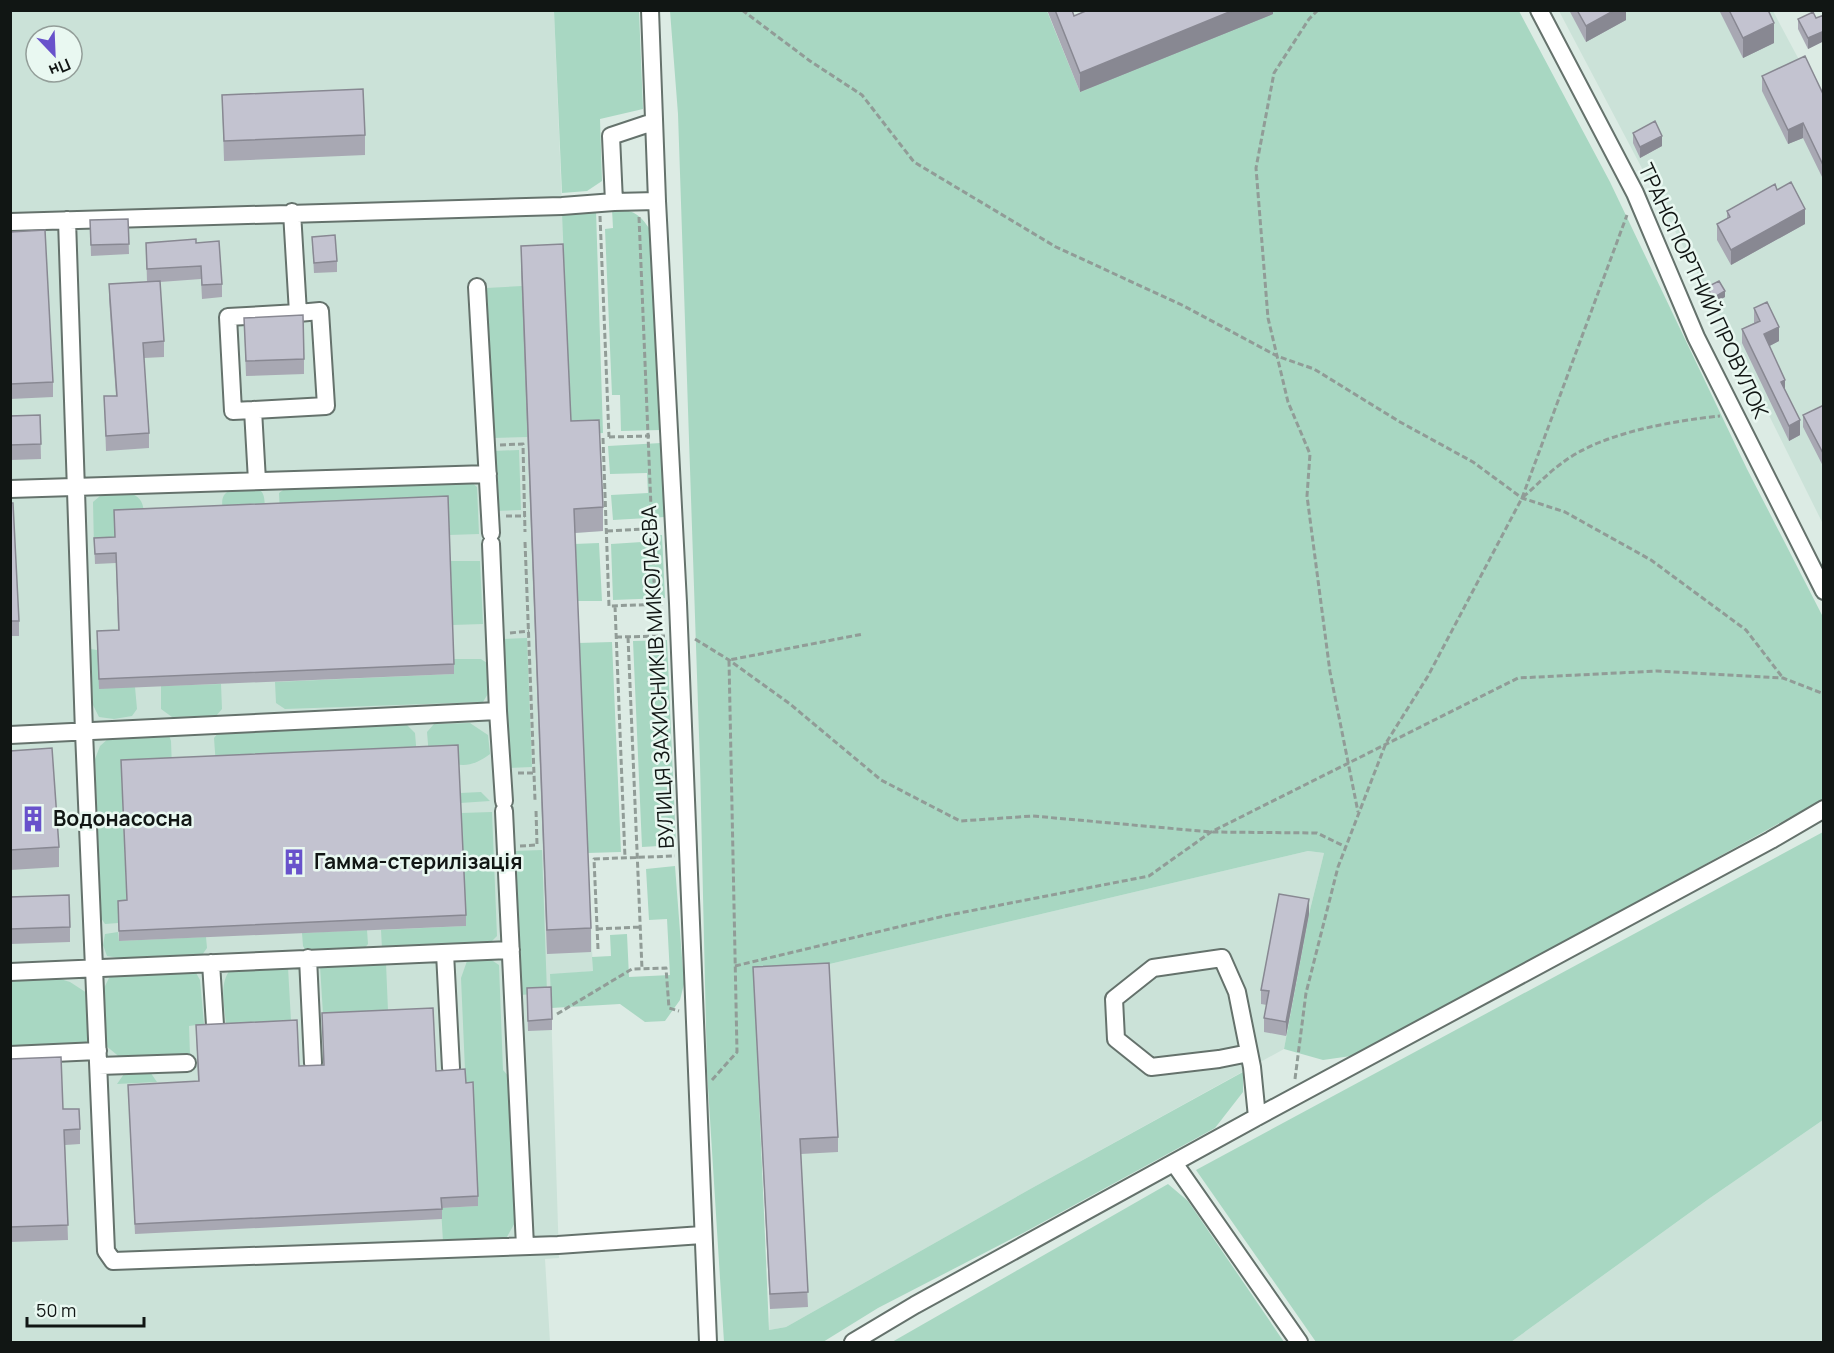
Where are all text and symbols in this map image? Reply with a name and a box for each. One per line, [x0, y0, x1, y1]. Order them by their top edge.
north arrow [24, 24, 84, 84]
text: Пн [46, 53, 74, 82]
street label: ТРАНСПОРТНИЙ ПРОВУЛОК [1632, 159, 1776, 423]
street label: ВУЛИЦЯ ЗАХИСНИКІВ МИКОЛАЄВА [634, 505, 680, 850]
building icon: Водонасосна [18, 804, 48, 834]
place label: Водонасосна [53, 804, 193, 832]
building icon: Гамма-стерилізація [279, 847, 309, 877]
place label: Гамма-стерилізація [314, 847, 522, 875]
scale bar [27, 1290, 144, 1328]
text: 50 m [36, 1298, 76, 1322]

